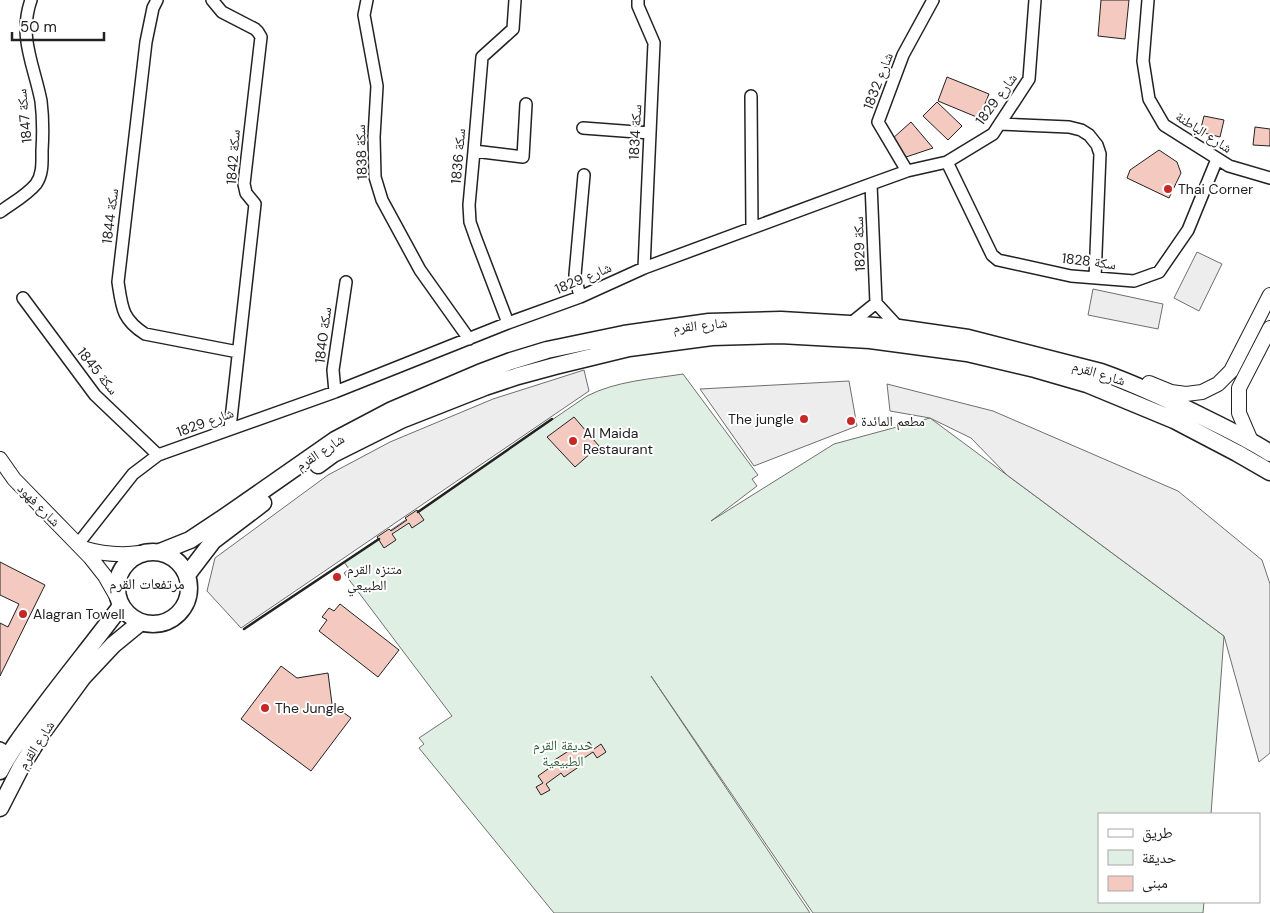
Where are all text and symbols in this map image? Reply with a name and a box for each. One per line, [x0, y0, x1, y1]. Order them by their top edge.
scale bar [12, 10, 105, 42]
text: 50 m [20, 17, 57, 37]
street label: 1832 شارع [859, 50, 898, 112]
street label: 1829 شارع [971, 70, 1022, 129]
street label: سكة 1847 [12, 88, 36, 144]
street label: سكة 1834 [625, 104, 645, 160]
street label: شارع الباطنة [1172, 107, 1236, 158]
street label: 1838 سكة [351, 124, 371, 180]
street label: سكة 1836 [447, 127, 469, 185]
street label: سكة 1842 [222, 129, 244, 185]
place label: Thai Corner [1178, 180, 1253, 198]
marker: Thai Corner [1162, 183, 1174, 195]
street label: سكة 1844 [98, 187, 122, 245]
street label: سكة 1829 [849, 216, 869, 272]
street label: سكة 1828 [1061, 249, 1117, 273]
street label: 1829 شارع [552, 258, 614, 299]
street label: سكة 1840 [311, 306, 335, 364]
street label: شارع القرم [672, 313, 728, 338]
street label: 1845 سكة [74, 344, 122, 398]
street label: شارع القرم [1070, 356, 1128, 391]
street label: 1829 شارع [174, 403, 236, 442]
place label: The jungle [728, 410, 794, 428]
place label: مطعم المائدة [861, 412, 925, 431]
marker: The jungle [798, 413, 810, 425]
marker: مطعم المائدة [845, 415, 857, 427]
place label: Al Maida Restaurant [583, 424, 653, 458]
street label: شارع القرم [292, 430, 348, 475]
marker: Al Maida Restaurant [567, 435, 579, 447]
street label: شارع فهود [13, 480, 64, 531]
place label: متنزه القرم الطبيعي [347, 560, 402, 597]
marker: متنزه القرم الطبيعي [331, 571, 343, 583]
district label: مرتفعات القرم [109, 574, 185, 594]
place label: Alagran Towell [33, 605, 125, 623]
marker: Alagran Towell [17, 608, 29, 620]
place label: The Jungle [275, 699, 345, 717]
marker: The Jungle [259, 702, 271, 714]
street label: شارع القرم [14, 717, 59, 773]
park label: حديقة القرم الطبيعية [533, 736, 593, 770]
legend [1098, 813, 1260, 903]
text: طريق [1142, 823, 1173, 843]
text: حديقة [1142, 848, 1177, 868]
text: مبنى [1142, 873, 1168, 893]

